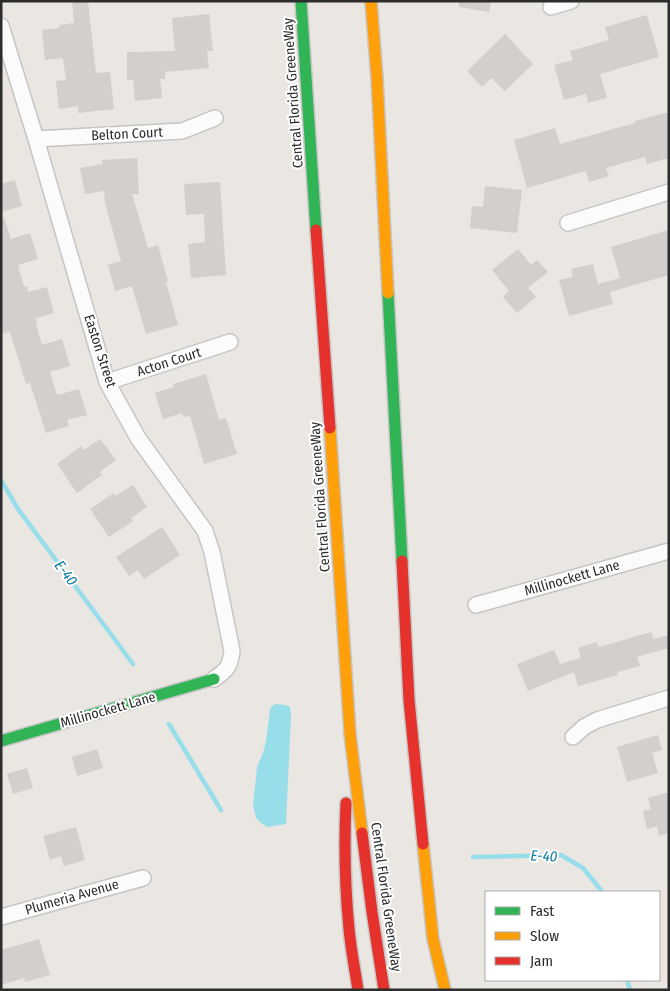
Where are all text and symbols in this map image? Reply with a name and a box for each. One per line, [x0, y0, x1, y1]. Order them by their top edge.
street label: Central Florida GreeneWay [279, 17, 307, 169]
street label: Belton Court [91, 124, 164, 144]
street label: Easton Street [80, 312, 120, 390]
street label: Acton Court [135, 343, 204, 380]
street label: Central Florida GreeneWay [306, 421, 334, 573]
street label: Millinockett Lane [522, 556, 622, 600]
water label: E-40 [51, 557, 81, 589]
street label: Millinockett Lane [58, 688, 158, 732]
street label: Central Florida GreeneWay [367, 821, 405, 973]
water label: E-40 [530, 847, 558, 865]
street label: Plumeria Avenue [23, 876, 121, 918]
legend [485, 891, 660, 981]
text: Fast [530, 902, 554, 920]
text: Slow [530, 927, 559, 945]
text: Jam [530, 952, 553, 970]

